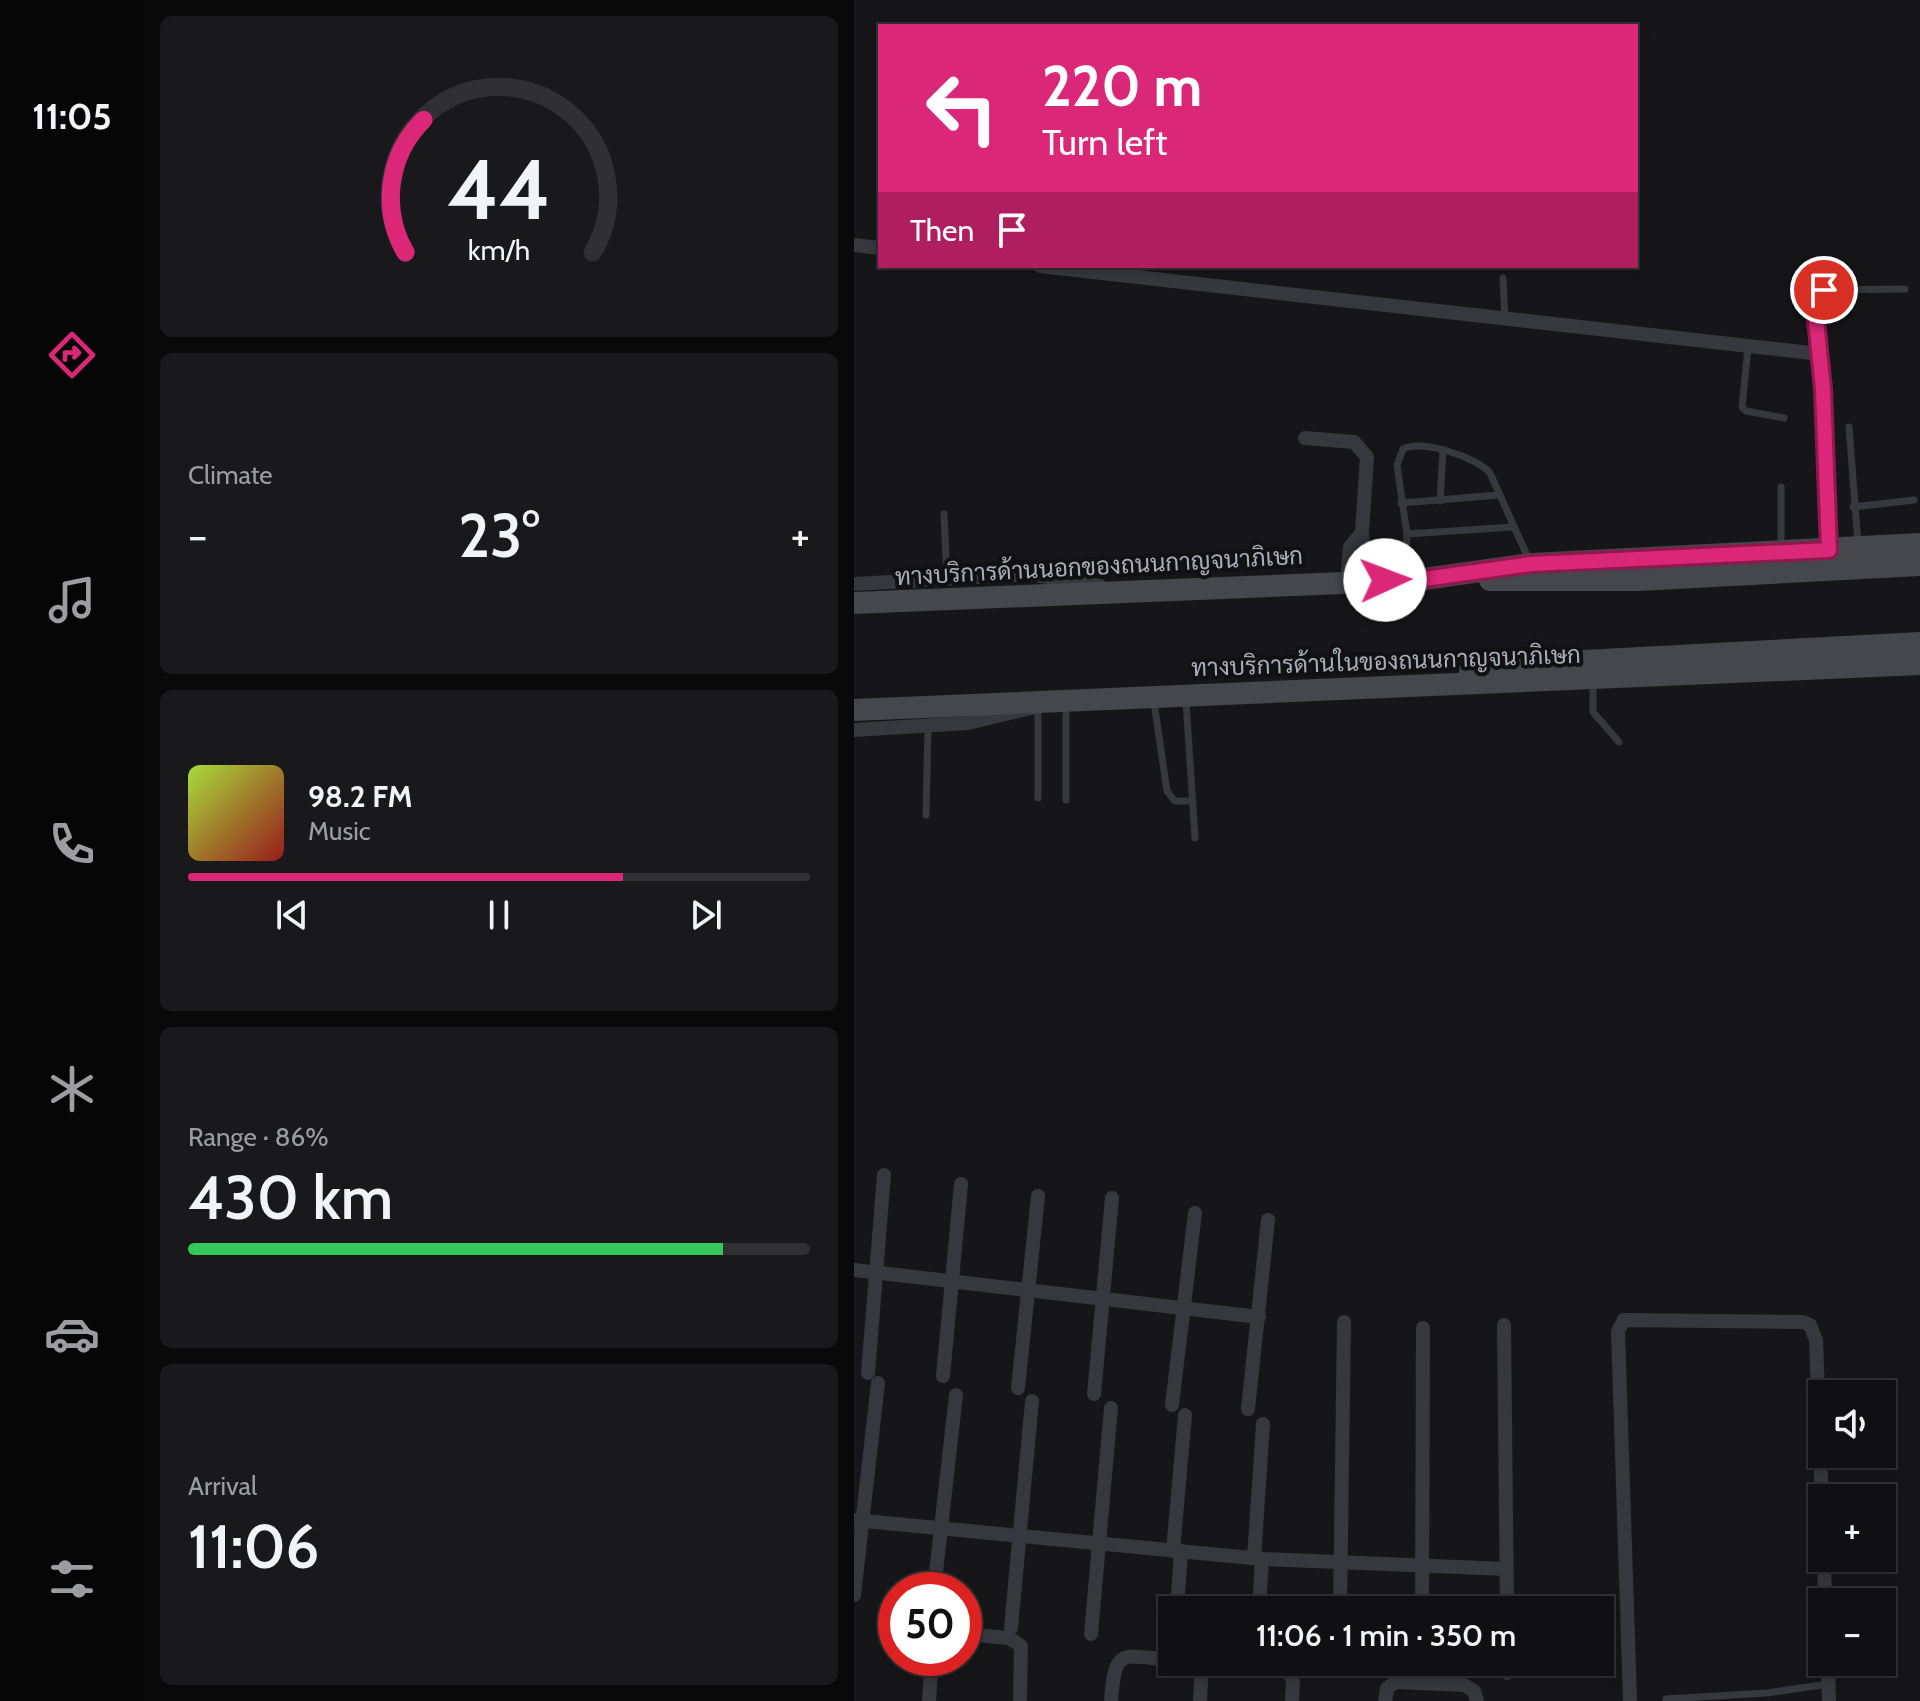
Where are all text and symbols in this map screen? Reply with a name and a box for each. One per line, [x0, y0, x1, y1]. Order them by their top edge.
text: 220 m [1042, 52, 1202, 120]
icon: left [910, 56, 1014, 160]
text: 11:05 [32, 94, 112, 138]
text: Turn left [1042, 120, 1167, 164]
text: 44 [447, 138, 551, 239]
icon: arrive [990, 208, 1034, 252]
text: Then [910, 212, 974, 249]
text: km/h [468, 232, 530, 267]
pin [1790, 256, 1858, 324]
icon: arrive [1802, 268, 1846, 312]
icon: directions [44, 327, 100, 383]
text: Climate [188, 459, 273, 491]
text: 23° [458, 499, 540, 572]
text: − [188, 509, 207, 562]
text: + [791, 509, 810, 562]
position arrow [1343, 538, 1427, 622]
street label: ทางบริการด้านนอกของถนนกาญจนาภิเษก [894, 541, 1304, 591]
icon: music [44, 572, 100, 628]
street label: ทางบริการด้านในของถนนกาญจนาภิเษก [1191, 639, 1581, 682]
text: 98.2 FM [308, 778, 413, 815]
text: Music [308, 815, 371, 847]
icon: phone [44, 816, 100, 872]
icon: previous [270, 893, 314, 937]
icon: pause [477, 893, 521, 937]
icon: next [684, 893, 728, 937]
icon: climate [44, 1061, 100, 1117]
text: Range · 86% [188, 1121, 329, 1153]
text: 430 km [188, 1161, 393, 1234]
icon: car [44, 1306, 100, 1362]
map controls [1808, 1380, 1896, 1676]
button: sound [1808, 1380, 1896, 1468]
text: Arrival [188, 1470, 257, 1502]
button: + [1808, 1484, 1896, 1572]
text: 11:06 [188, 1510, 319, 1583]
icon: filters [44, 1551, 100, 1607]
speed limit sign: 50 [878, 1572, 982, 1676]
button: − [1808, 1588, 1896, 1676]
text: 11:06 · 1 min · 350 m [1256, 1617, 1516, 1654]

